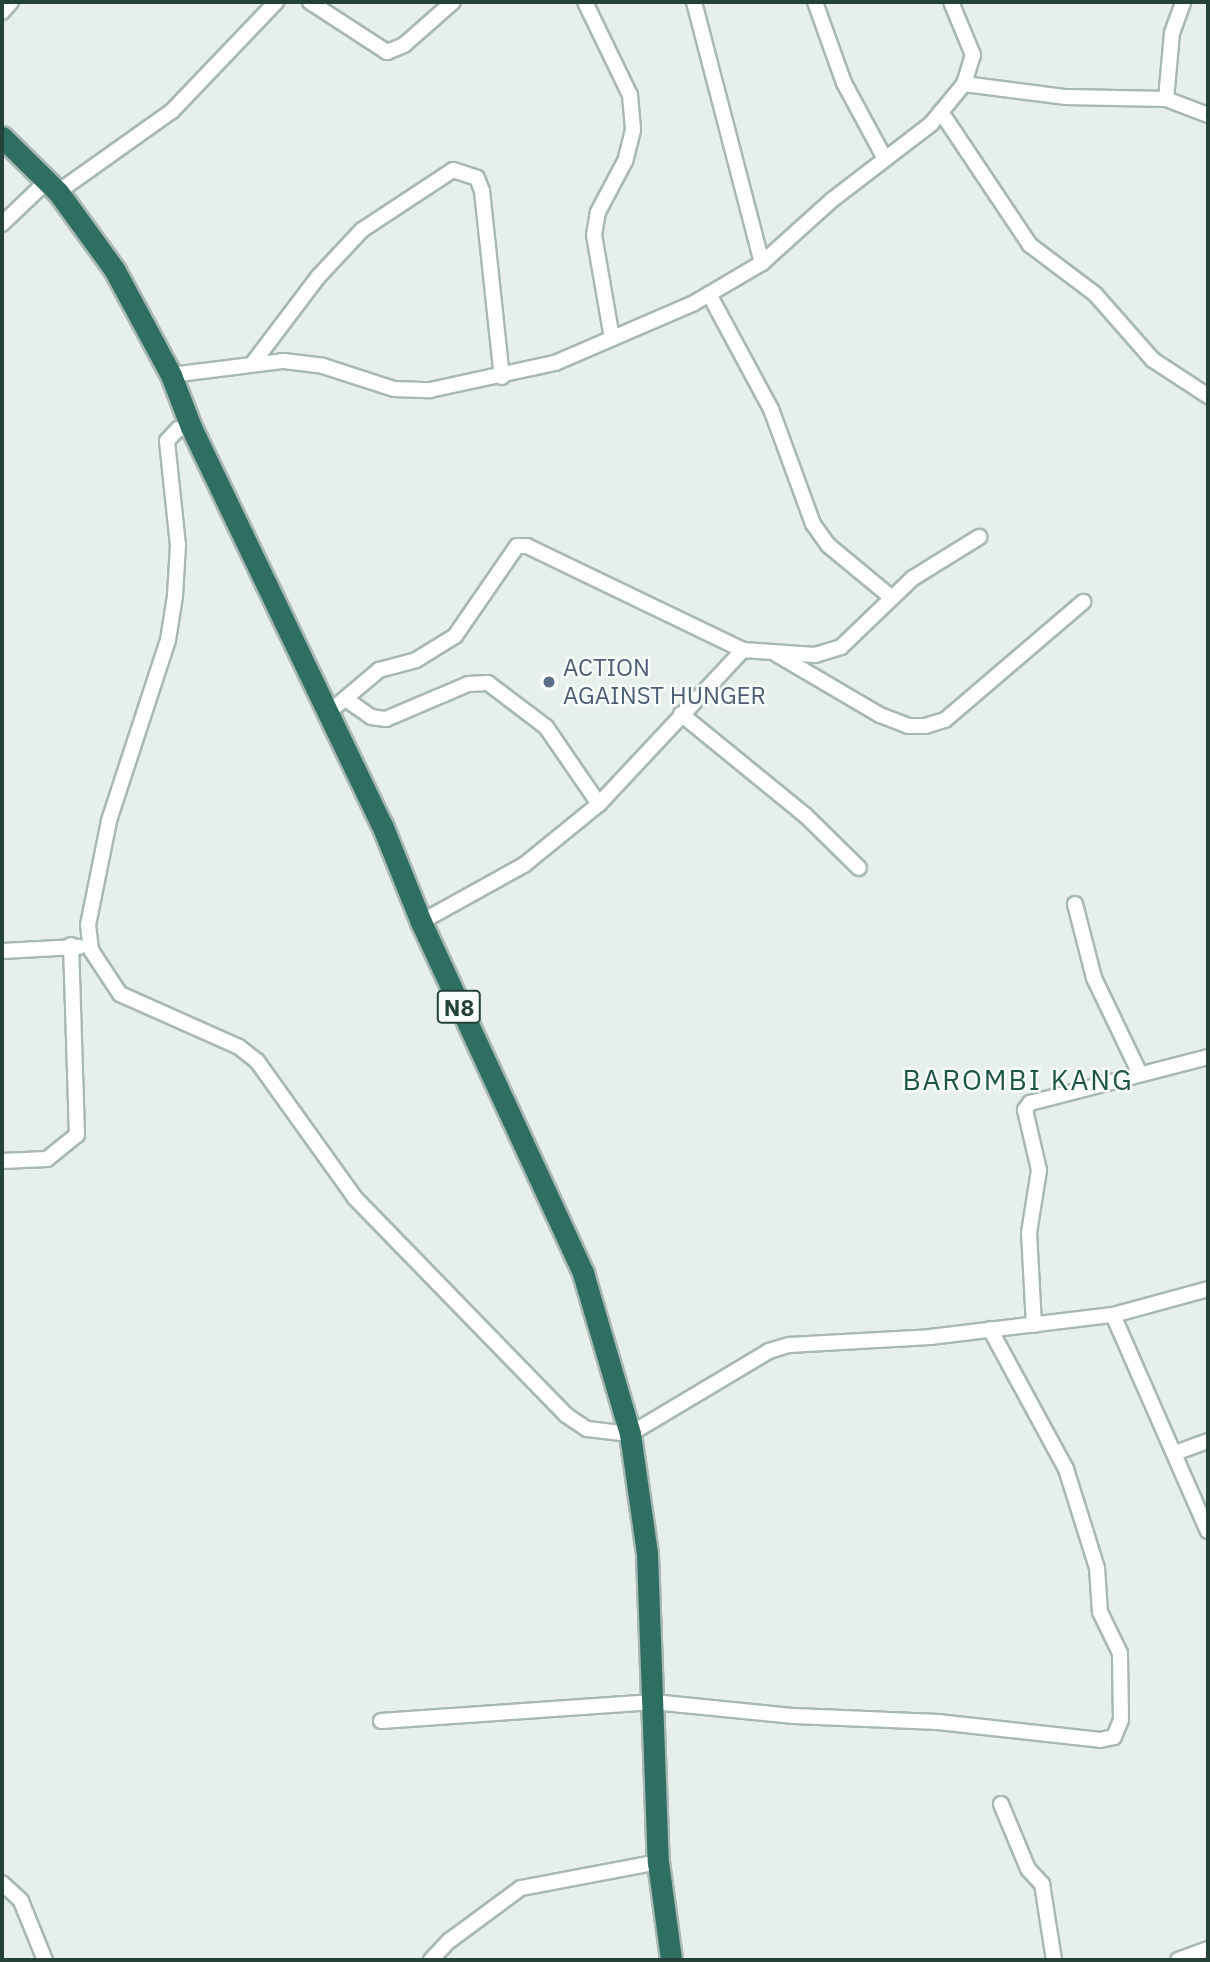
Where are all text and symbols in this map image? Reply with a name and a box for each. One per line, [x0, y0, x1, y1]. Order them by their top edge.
place label: ACTION AGAINST HUNGER [563, 654, 766, 710]
marker: ACTION AGAINST HUNGER [541, 674, 557, 690]
road number: N8 [436, 988, 482, 1026]
district label: BAROMBI KANG [904, 1063, 1132, 1097]

